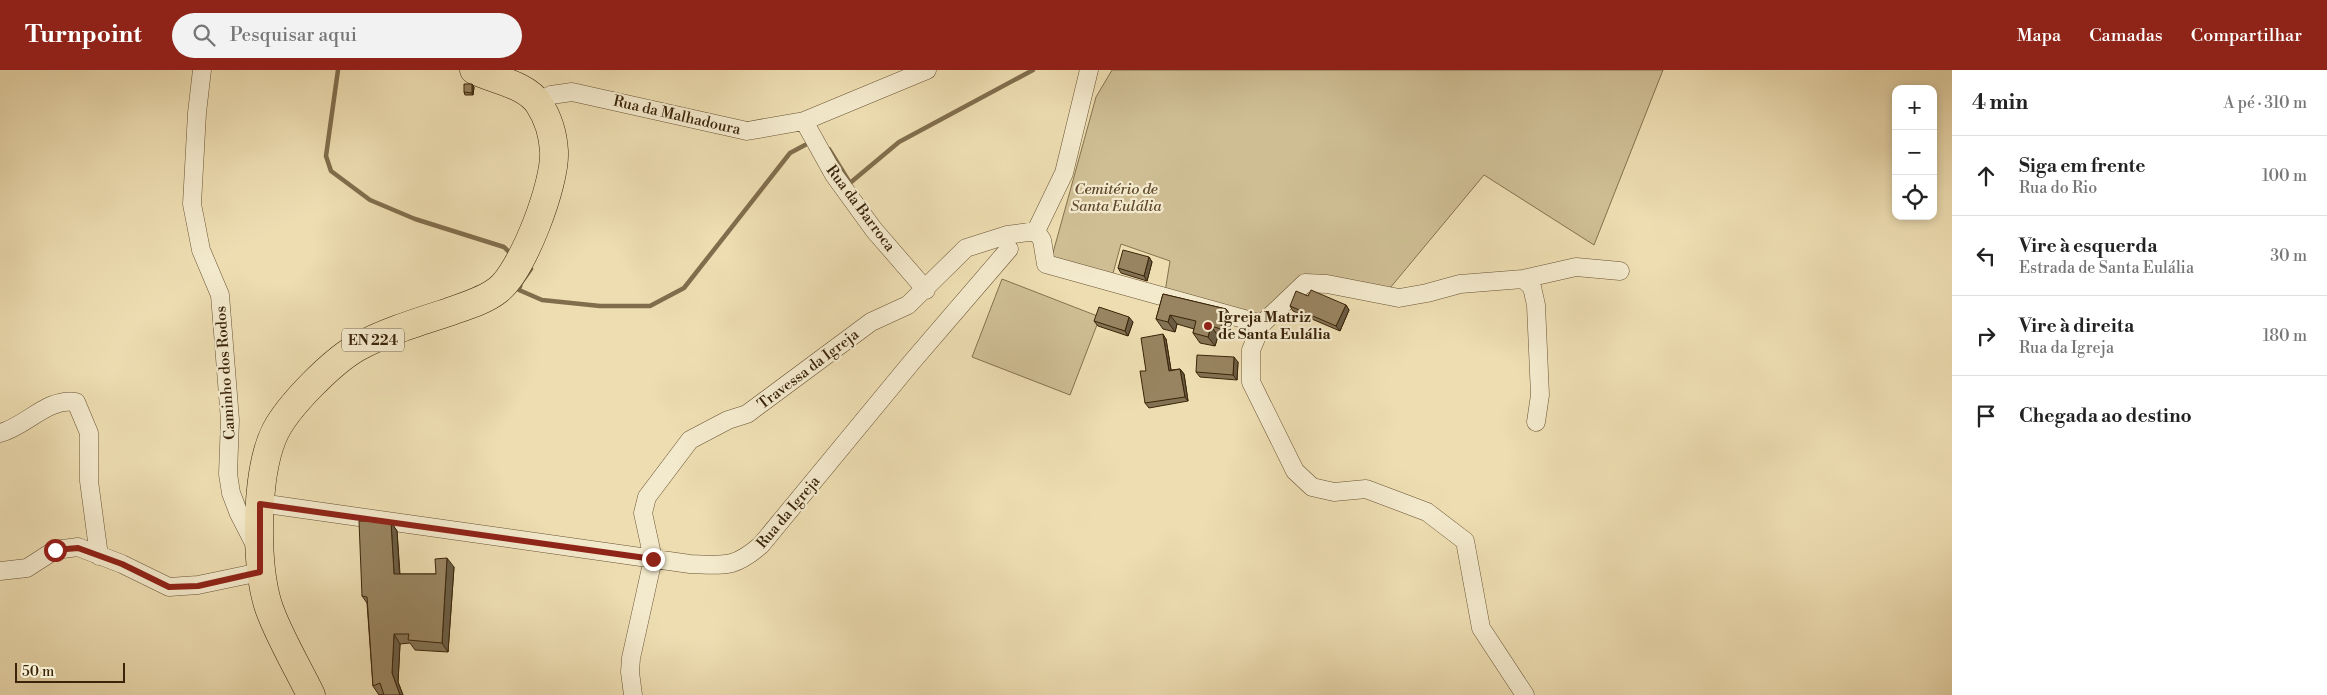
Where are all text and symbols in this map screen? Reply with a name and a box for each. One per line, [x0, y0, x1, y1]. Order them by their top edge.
search box [172, 13, 522, 58]
text: Turnpoint [25, 20, 142, 50]
icon: search [190, 21, 218, 49]
text: Pesquisar aqui [230, 23, 357, 47]
text: Mapa [2017, 24, 2061, 47]
text: Camadas [2089, 24, 2163, 47]
text: Compartilhar [2191, 24, 2302, 47]
map controls [1892, 85, 1937, 220]
button: + [1892, 85, 1937, 130]
text: 4 min [1972, 90, 2028, 116]
street label: Rua da Malhadoura [611, 92, 743, 139]
text: A pé · 310 m [2223, 93, 2307, 113]
button: − [1892, 130, 1937, 175]
text: Siga em frente [2019, 154, 2146, 178]
street label: Rua da Barroca [822, 161, 900, 256]
icon: ahead [1972, 162, 2000, 190]
text: 100 m [2262, 166, 2307, 186]
button: locate [1892, 175, 1937, 220]
text: Rua do Rio [2019, 178, 2097, 198]
park label: Cemitério de Santa Eulália [1070, 180, 1162, 216]
text: Vire à esquerda [2019, 234, 2158, 258]
icon: left [1972, 242, 2000, 270]
text: 30 m [2270, 246, 2307, 266]
text: Estrada de Santa Eulália [2019, 258, 2194, 278]
street label: Caminho dos Rodos [211, 305, 240, 441]
place label: Igreja Matriz de Santa Eulália [1218, 308, 1331, 344]
text: Vire à direita [2019, 314, 2134, 338]
marker: Igreja Matriz de Santa Eulália [1202, 320, 1214, 332]
icon: right [1972, 322, 2000, 350]
street label: Travessa da Igreja [754, 325, 863, 414]
text: 180 m [2263, 326, 2307, 346]
road number: EN 224 [342, 328, 404, 352]
text: Rua da Igreja [2019, 338, 2114, 358]
icon: arrive [1972, 402, 2000, 430]
text: Chegada ao destino [2019, 404, 2192, 428]
street label: Rua da Igreja [752, 472, 825, 553]
route start [44, 539, 67, 562]
route end [642, 548, 665, 571]
scale bar [15, 660, 125, 683]
text: 50 m [22, 663, 54, 681]

